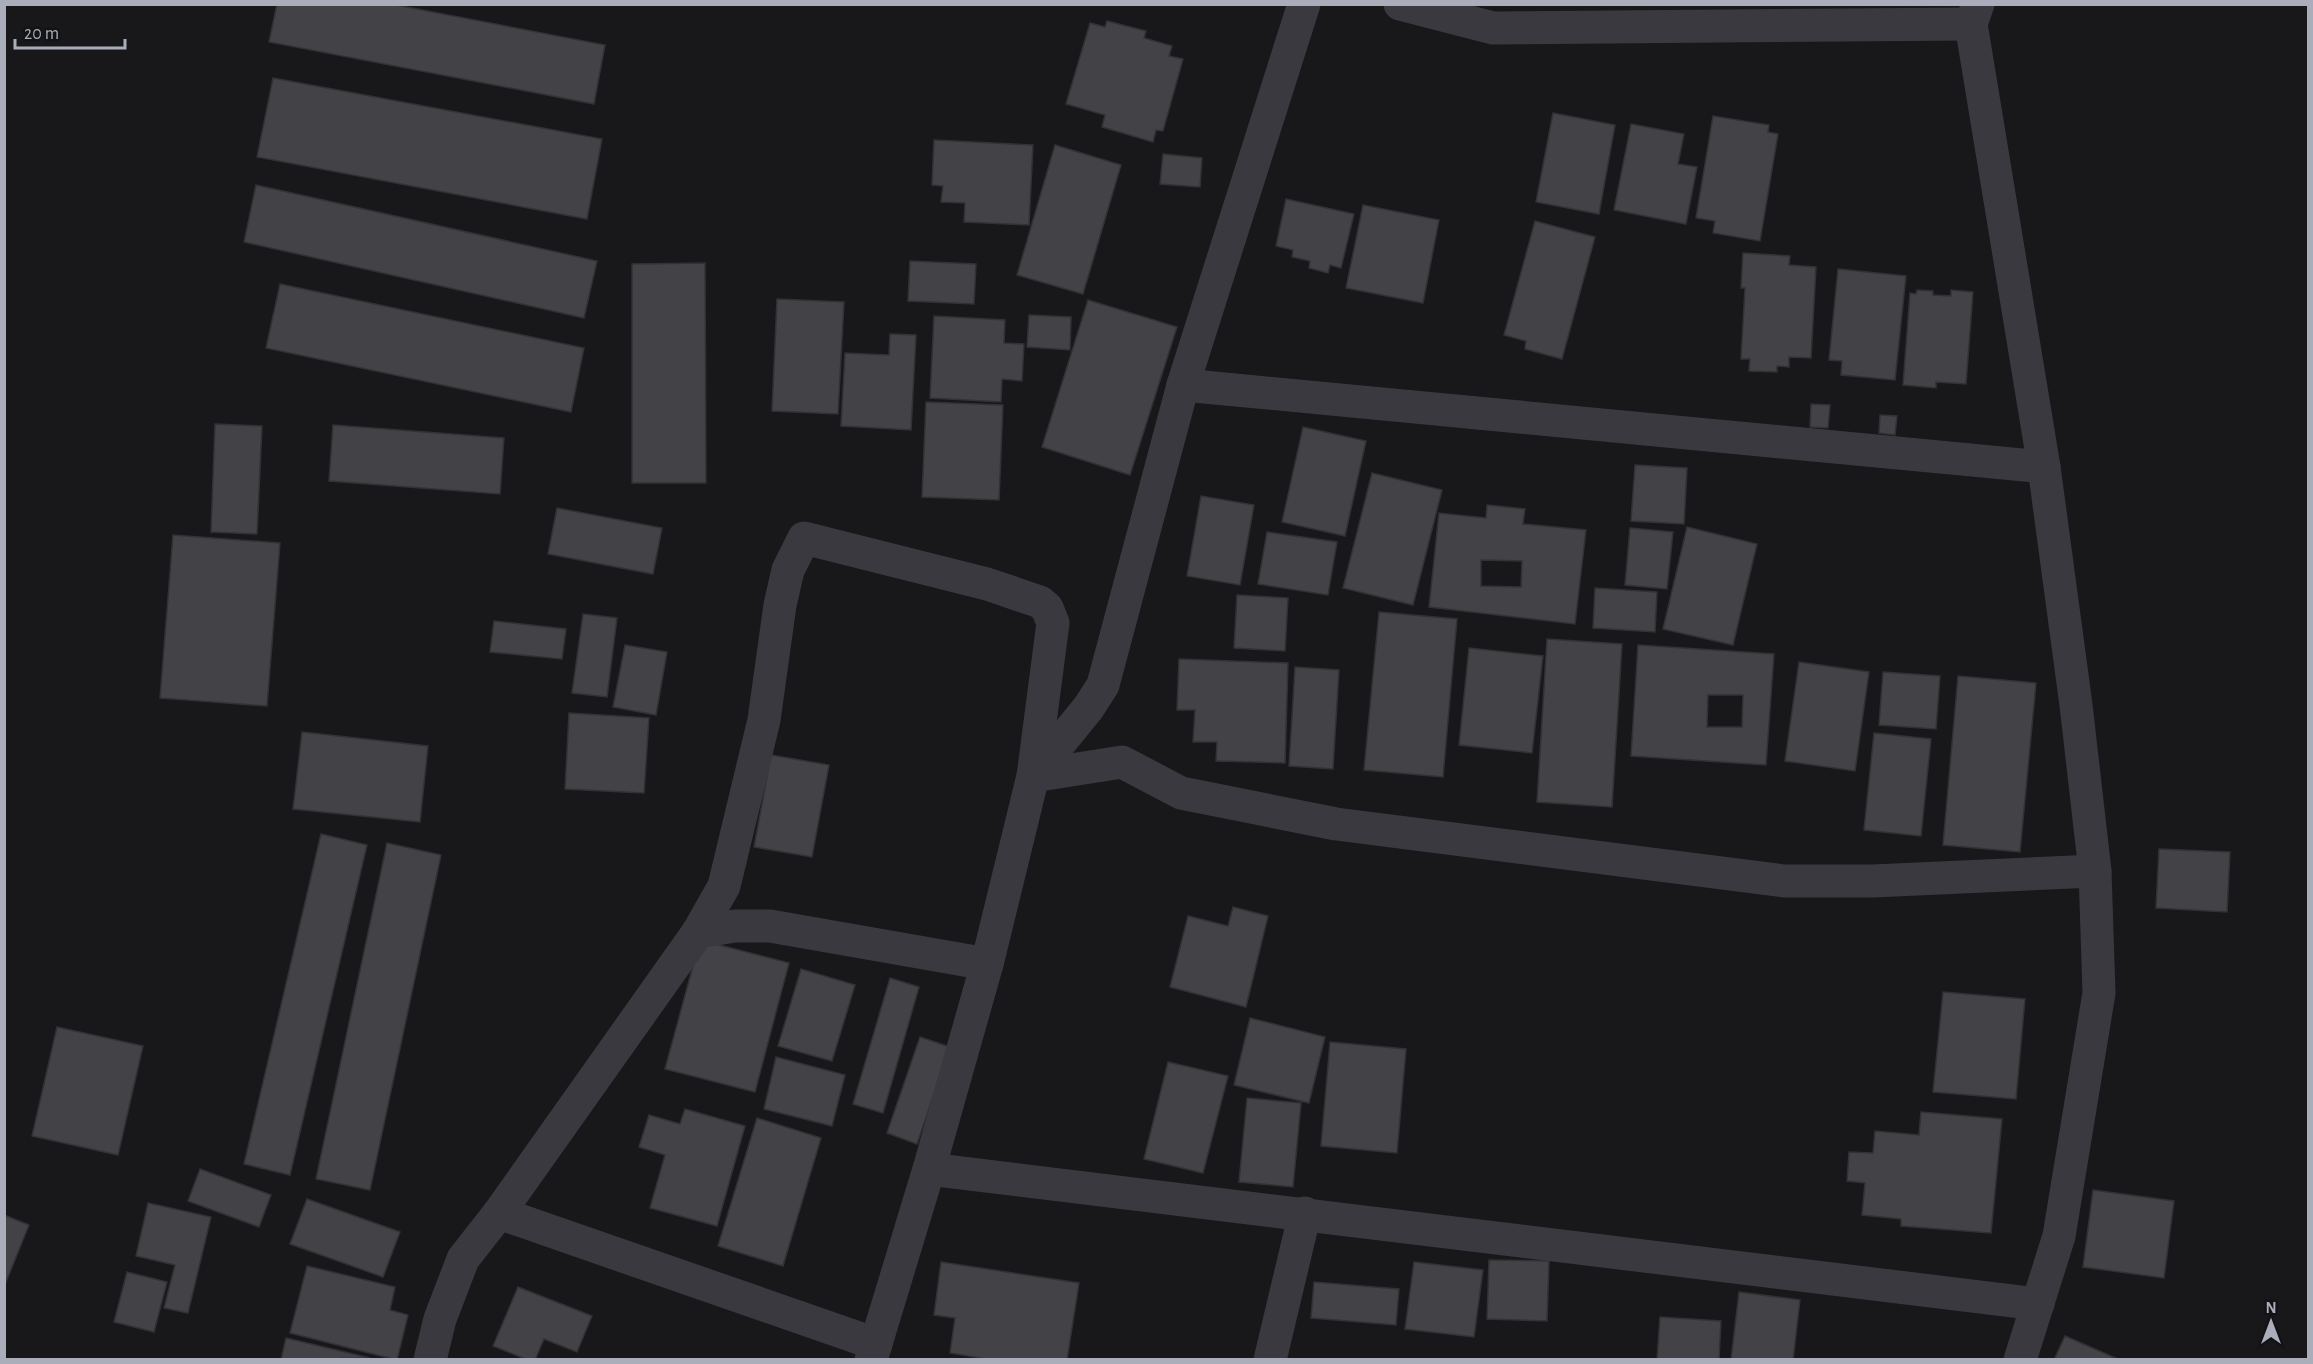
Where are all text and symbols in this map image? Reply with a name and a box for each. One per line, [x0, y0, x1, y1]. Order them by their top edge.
scale bar [15, 12, 124, 50]
text: 20 m [24, 25, 59, 43]
north arrow [2241, 1292, 2301, 1352]
text: N [2265, 1300, 2277, 1316]

